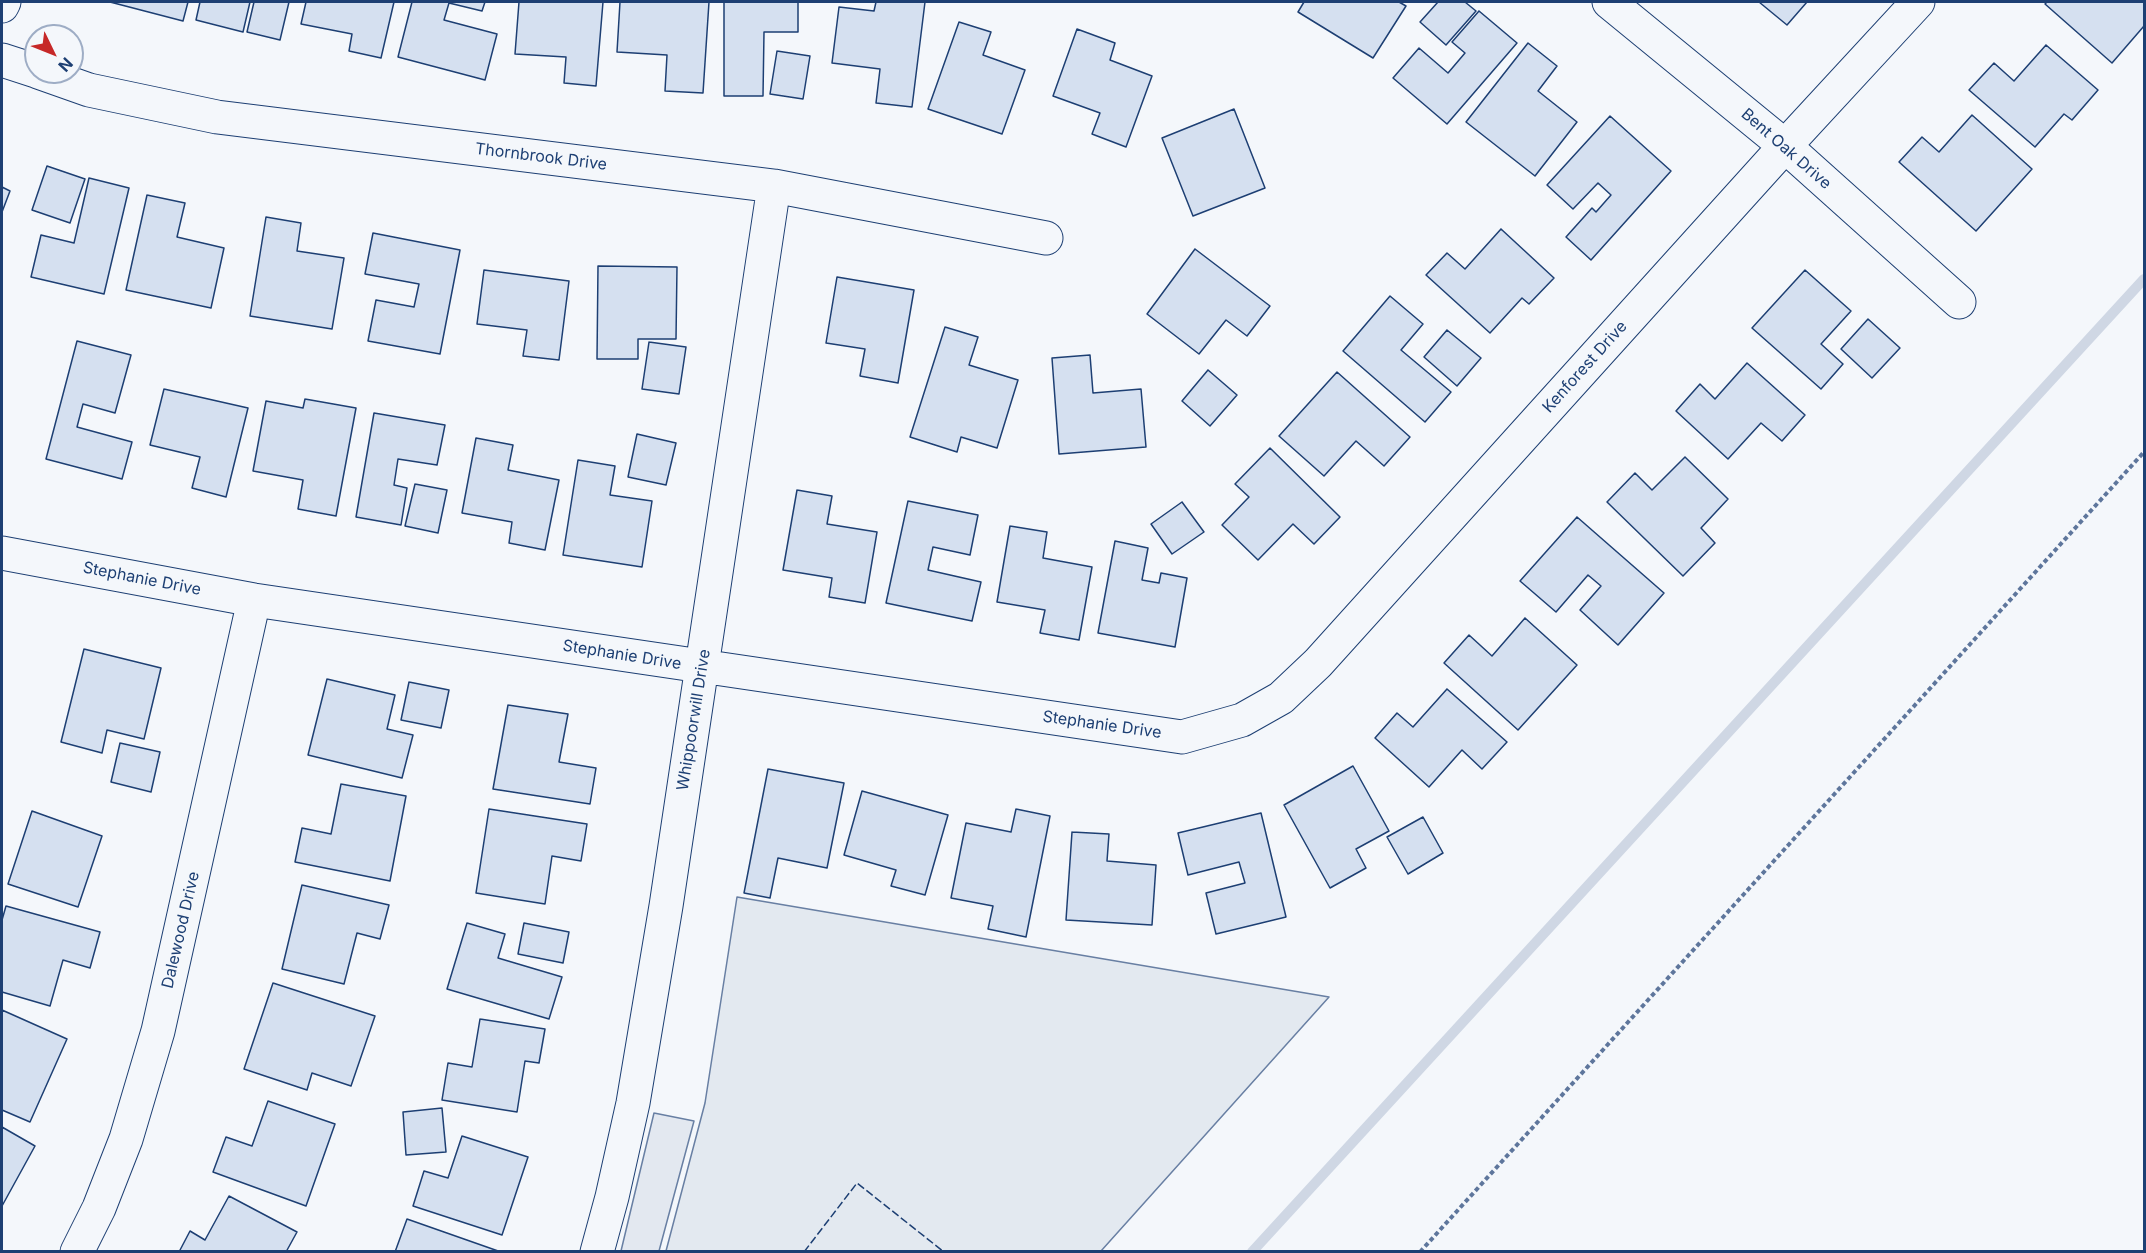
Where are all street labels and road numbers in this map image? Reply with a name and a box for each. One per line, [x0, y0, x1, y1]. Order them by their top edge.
street label: Bent Oak Drive [1737, 105, 1835, 193]
street label: Thornbrook Drive [474, 139, 608, 175]
street label: Kenforest Drive [1539, 317, 1631, 417]
street label: Stephanie Drive [81, 558, 203, 600]
street label: Stephanie Drive [561, 636, 683, 674]
street label: Whippoorwill Drive [673, 648, 715, 792]
street label: Stephanie Drive [1041, 707, 1163, 743]
street label: Dalewood Drive [158, 870, 204, 990]

